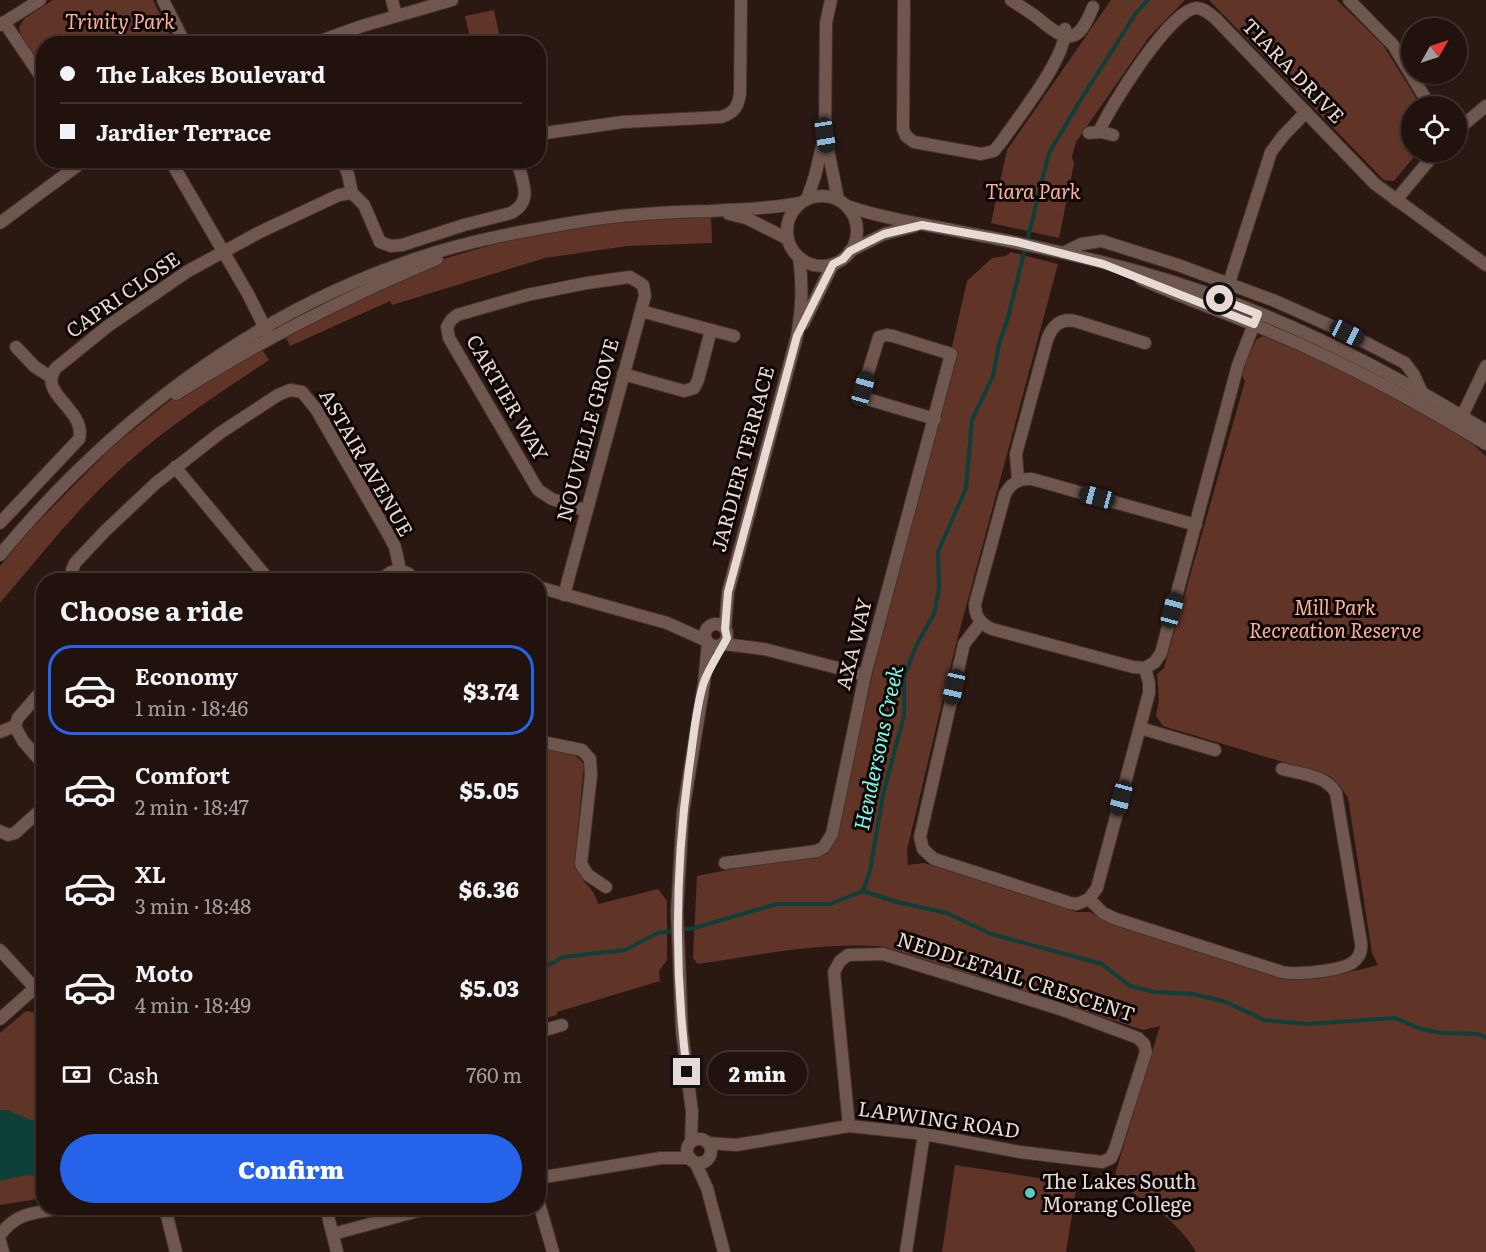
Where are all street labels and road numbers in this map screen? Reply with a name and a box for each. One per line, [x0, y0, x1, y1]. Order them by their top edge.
street label: TIARA DRIVE [1236, 10, 1353, 129]
street label: CAPRI CLOSE [59, 243, 185, 344]
street label: CARTIER WAY [460, 328, 557, 466]
street label: NOUVELLE GROVE [547, 335, 625, 524]
street label: JARDIER TERRACE [702, 362, 780, 555]
street label: ASTAIR AVENUE [313, 383, 422, 541]
street label: AXA WAY [826, 594, 878, 693]
street label: NEDDLETAIL CRESCENT [894, 922, 1140, 1028]
street label: LAPWING ROAD [856, 1092, 1022, 1144]

